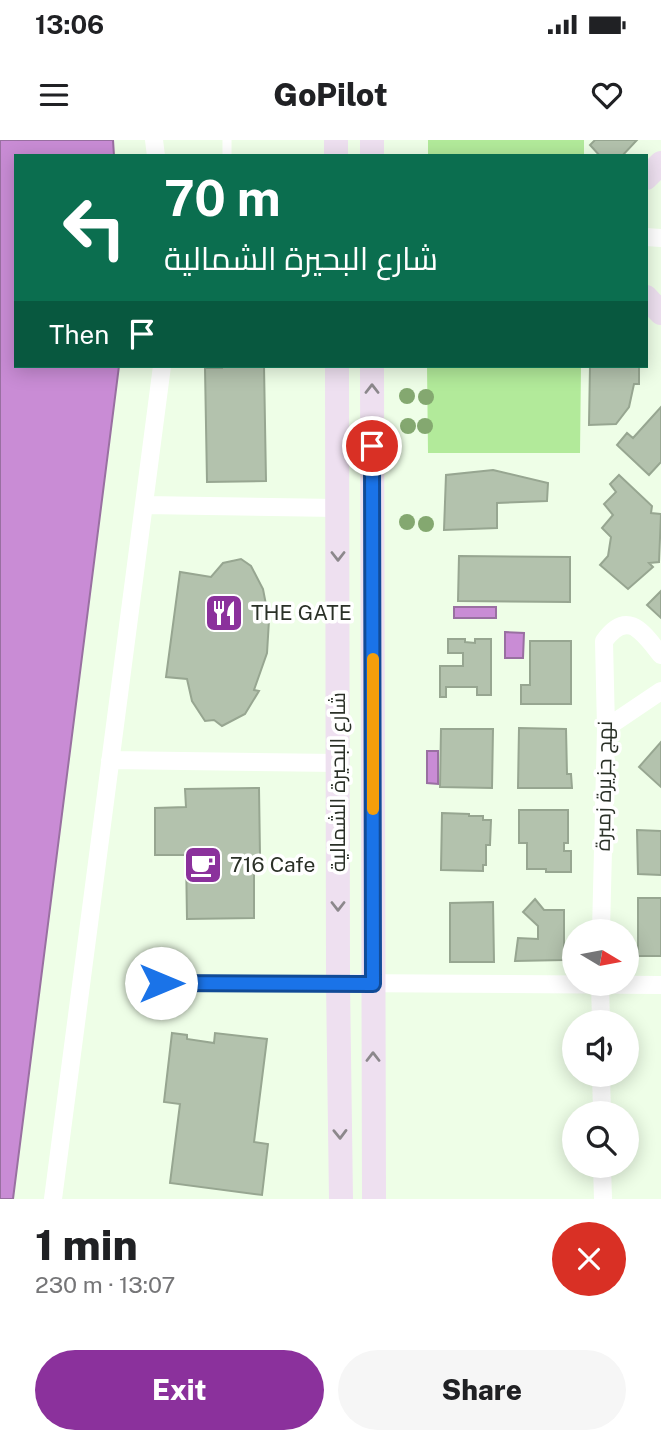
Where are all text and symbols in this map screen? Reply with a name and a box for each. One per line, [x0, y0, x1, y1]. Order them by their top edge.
text: 13:06 [35, 9, 104, 40]
icon: menu [35, 76, 73, 114]
text: GoPilot [273, 76, 388, 113]
icon: heart [588, 76, 626, 114]
text: 70 m [164, 169, 281, 227]
icon: left [49, 182, 140, 273]
text: شارع البحيرة الشمالية [164, 240, 438, 277]
icon: arrive [123, 315, 161, 353]
text: Then [49, 319, 109, 350]
one-way arrow [364, 383, 380, 394]
pin [342, 416, 402, 476]
icon: arrive [353, 427, 391, 465]
one-way arrow [330, 552, 346, 562]
restaurant icon: THE GATE [203, 592, 245, 634]
place label: THE GATE [251, 600, 352, 625]
street label: شارع البحيرة الشمالية [325, 692, 352, 872]
street label: نهج جزيرة زمبرة [590, 721, 619, 851]
cafe icon: 716 Cafe [182, 844, 224, 886]
place label: 716 Cafe [230, 852, 315, 877]
one-way arrow [330, 902, 346, 912]
north arrow [562, 919, 639, 996]
map controls [562, 919, 639, 1178]
position arrow [124, 946, 198, 1020]
button: sound [562, 1010, 639, 1087]
one-way arrow [365, 1052, 381, 1062]
button: search [562, 1101, 639, 1178]
one-way arrow [332, 1129, 348, 1140]
text: 1 min [35, 1220, 138, 1269]
button: close [552, 1222, 626, 1296]
text: 230 m · 13:07 [35, 1271, 175, 1298]
button: Exit [35, 1350, 324, 1430]
button: Share [338, 1350, 626, 1430]

